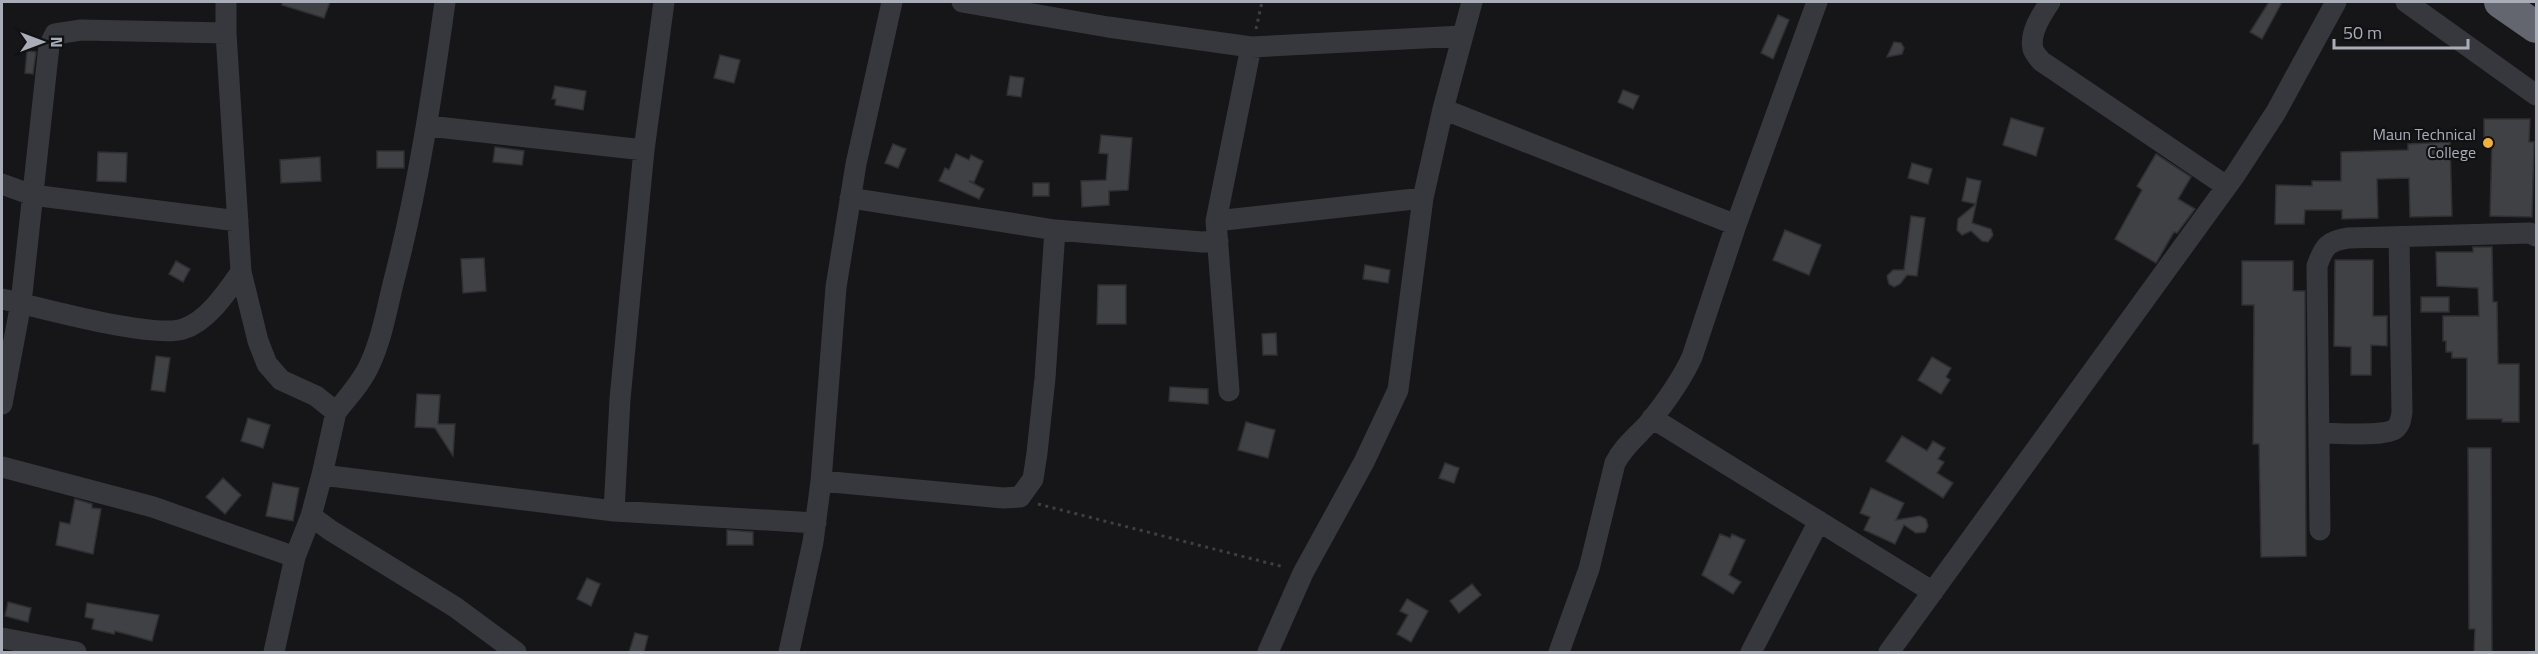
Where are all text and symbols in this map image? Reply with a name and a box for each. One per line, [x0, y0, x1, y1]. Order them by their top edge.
north arrow [12, 12, 72, 72]
scale bar [2334, 12, 2468, 50]
text: 50 m [2343, 19, 2382, 46]
text: N [45, 36, 69, 48]
place label: Maun Technical College [2373, 122, 2476, 164]
marker: Maun Technical College [2481, 136, 2495, 150]

